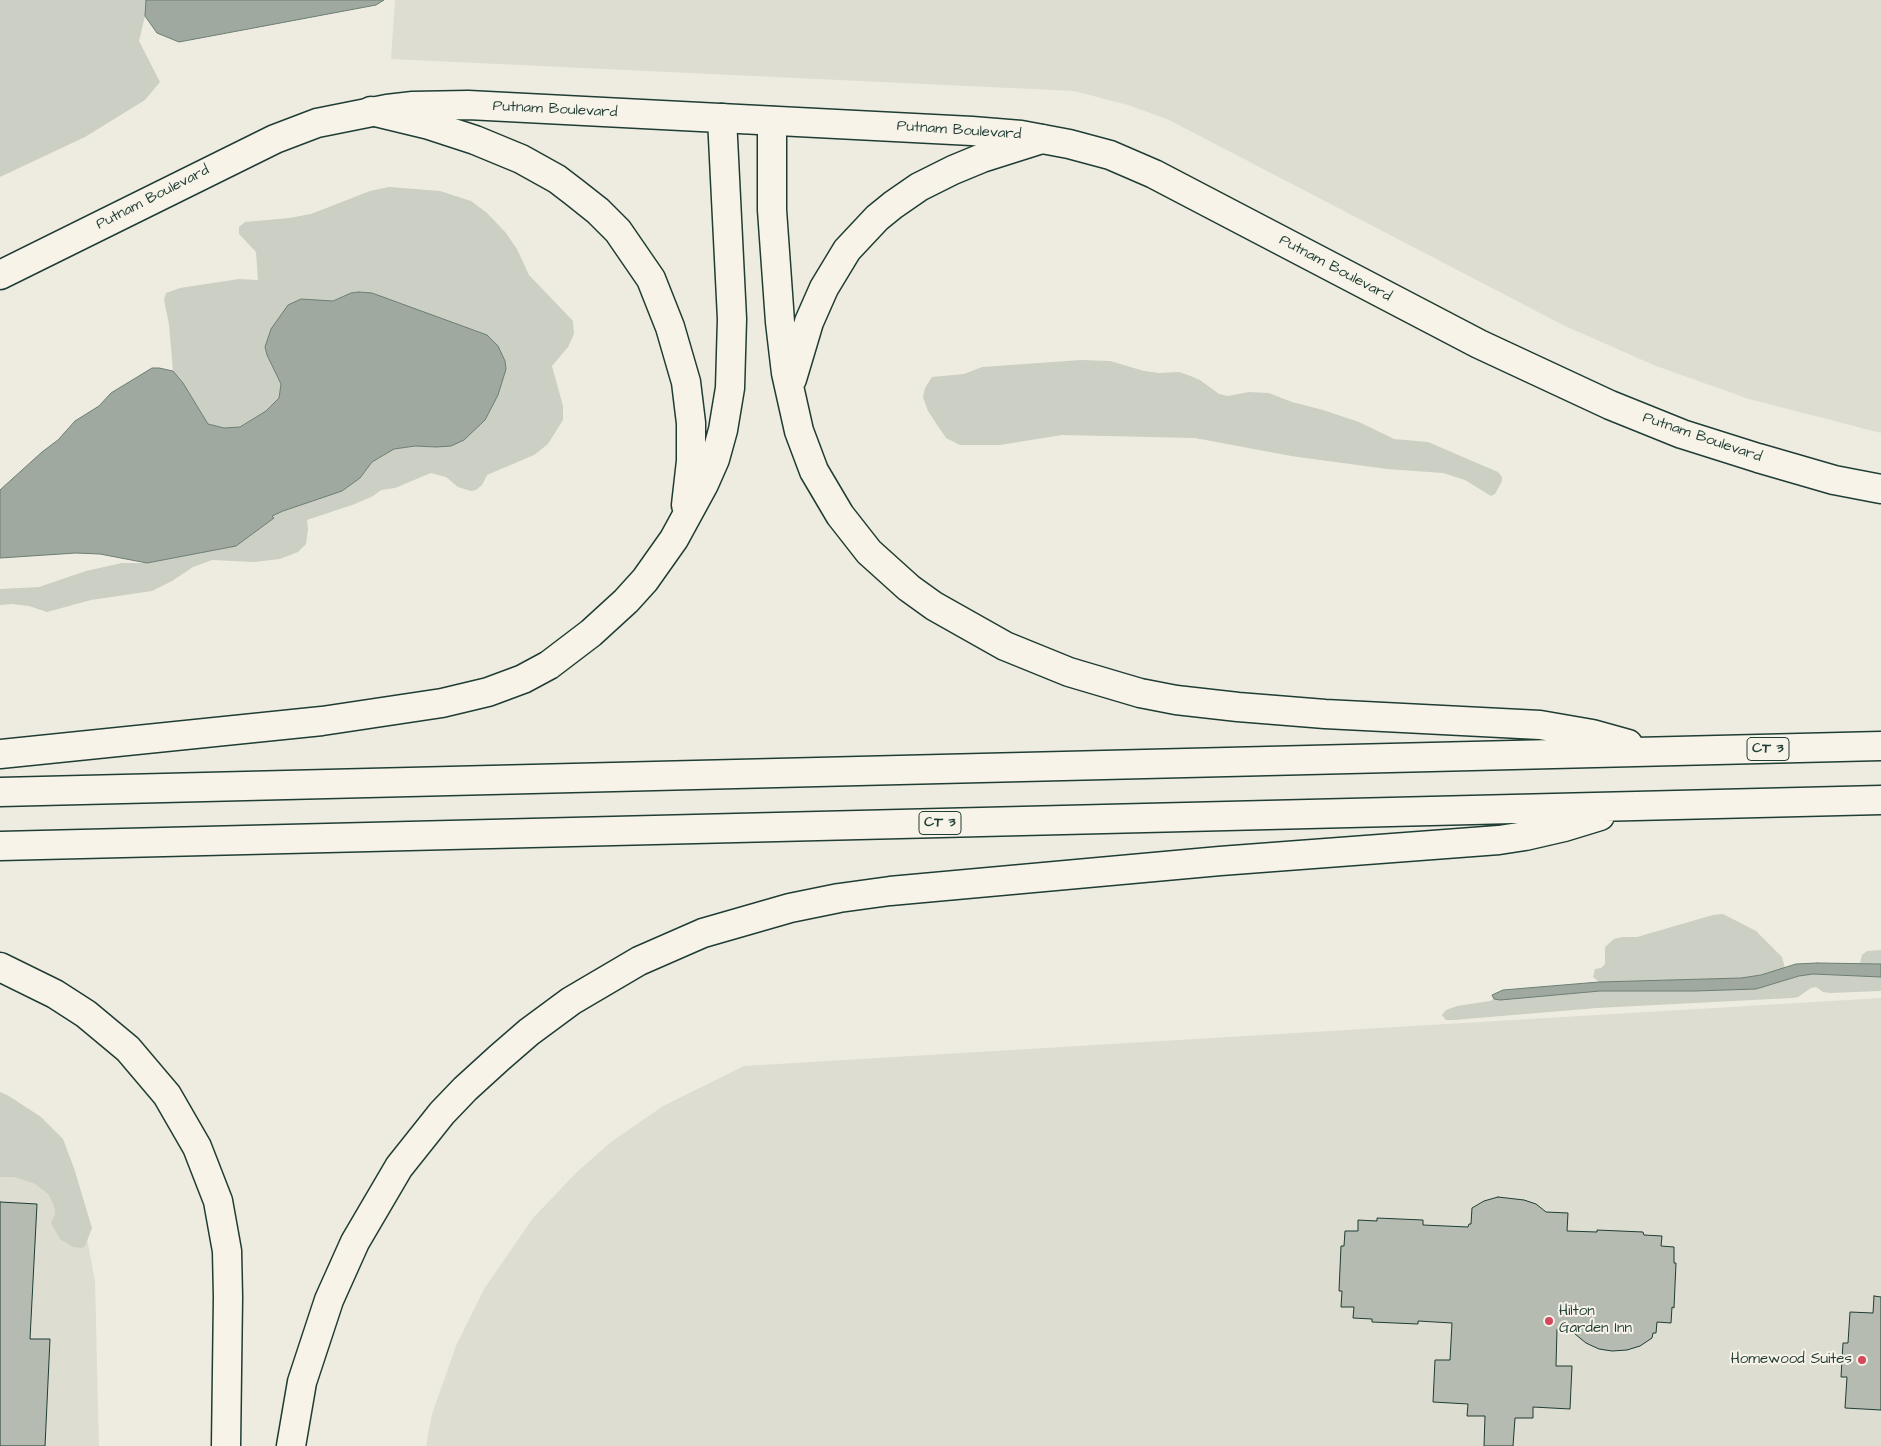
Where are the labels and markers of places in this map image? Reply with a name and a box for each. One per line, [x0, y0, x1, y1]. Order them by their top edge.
place label: Hilton Garden Inn [1559, 1303, 1632, 1338]
marker: Hilton Garden Inn [1543, 1315, 1555, 1327]
place label: Homewood Suites [1731, 1351, 1852, 1369]
marker: Homewood Suites [1856, 1354, 1868, 1366]

